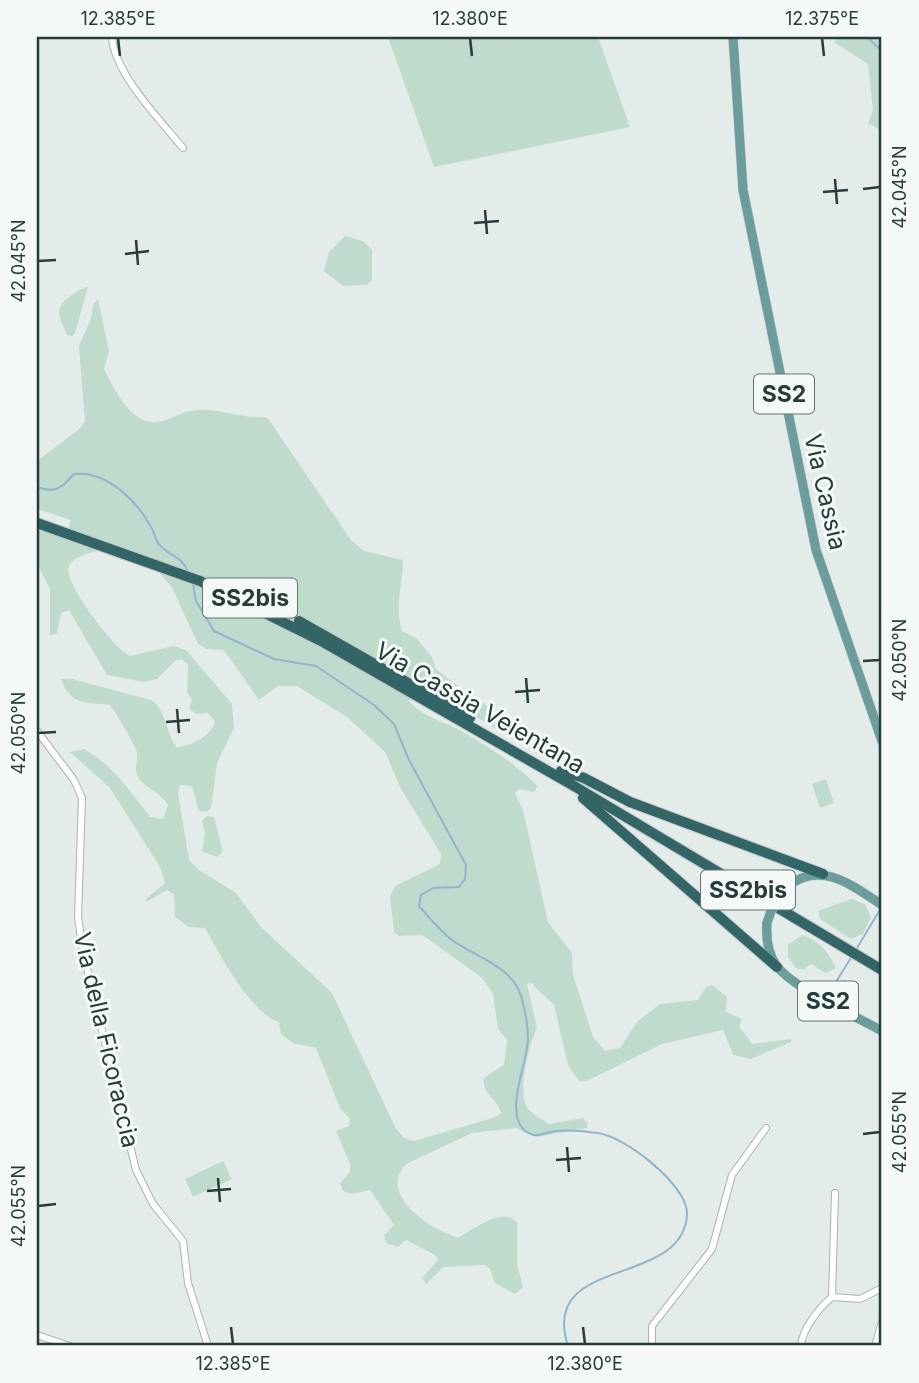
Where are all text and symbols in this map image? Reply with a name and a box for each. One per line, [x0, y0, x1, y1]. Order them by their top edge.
text: 12.385°E [80, 8, 156, 29]
text: 12.380°E [432, 8, 508, 29]
text: 12.375°E [785, 8, 859, 29]
text: 42.045°N [889, 145, 910, 229]
text: 42.045°N [8, 219, 29, 303]
road number: SS2 [754, 374, 814, 414]
street label: Via Cassia [798, 431, 853, 553]
road number: SS2bis [203, 578, 297, 618]
text: 42.050°N [889, 619, 910, 701]
street label: Via Cassia Veientana [370, 636, 590, 779]
text: 42.050°N [8, 692, 29, 774]
road number: SS2bis [701, 870, 795, 909]
street label: Via della Ficoraccia [68, 929, 145, 1151]
road number: SS2 [798, 982, 858, 1020]
text: 42.055°N [889, 1091, 910, 1173]
text: 42.055°N [8, 1165, 29, 1247]
text: 12.385°E [195, 1353, 271, 1374]
text: 12.380°E [547, 1353, 623, 1374]

